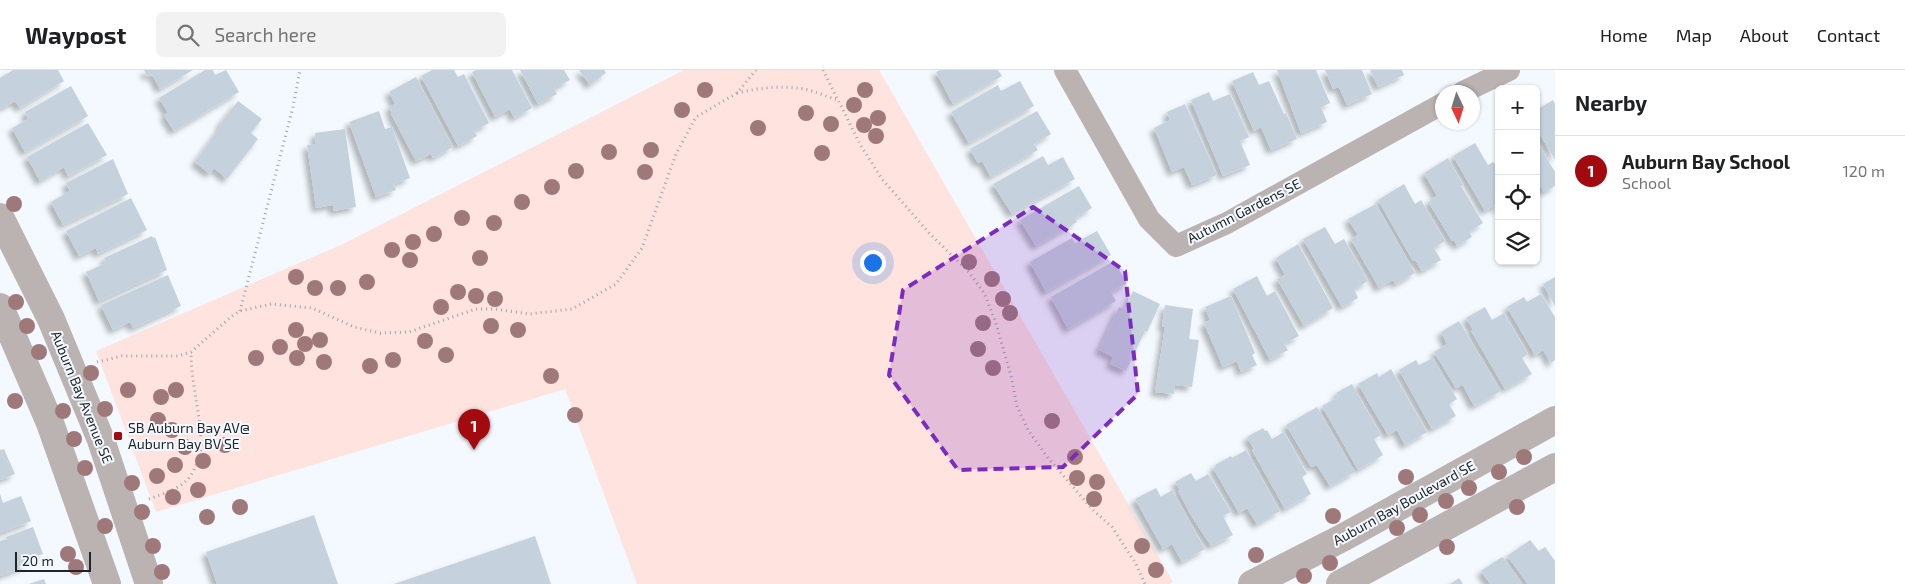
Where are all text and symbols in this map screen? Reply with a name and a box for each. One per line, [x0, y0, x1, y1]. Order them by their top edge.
search box [156, 12, 506, 57]
text: Waypost [25, 20, 126, 49]
icon: search [174, 21, 202, 49]
text: Search here [214, 23, 317, 46]
text: Home [1600, 24, 1648, 46]
text: Map [1676, 24, 1712, 46]
text: About [1740, 24, 1789, 46]
text: Contact [1817, 24, 1880, 46]
north arrow [1435, 85, 1480, 130]
map controls [1495, 85, 1540, 265]
button: + [1495, 85, 1540, 130]
text: Nearby [1575, 90, 1647, 115]
button: − [1495, 130, 1540, 175]
text: Auburn Bay School [1622, 150, 1790, 173]
text: 1 [1588, 161, 1594, 180]
text: 120 m [1842, 161, 1885, 180]
text: School [1622, 173, 1671, 192]
street label: Autumn Gardens SE [1184, 175, 1303, 247]
button: locate [1495, 175, 1540, 220]
button: layers [1495, 220, 1540, 265]
your location [860, 250, 886, 276]
street label: Auburn Bay Avenue SE [48, 328, 117, 466]
pin: 1 [458, 409, 490, 450]
place label: SB Auburn Bay AV@ Auburn Bay BV SE [128, 419, 250, 452]
marker: SB Auburn Bay AV@ Auburn Bay BV SE [112, 430, 124, 442]
street label: Auburn Bay Boulevard SE [1330, 456, 1478, 549]
scale bar [15, 549, 91, 572]
text: 20 m [22, 552, 54, 569]

